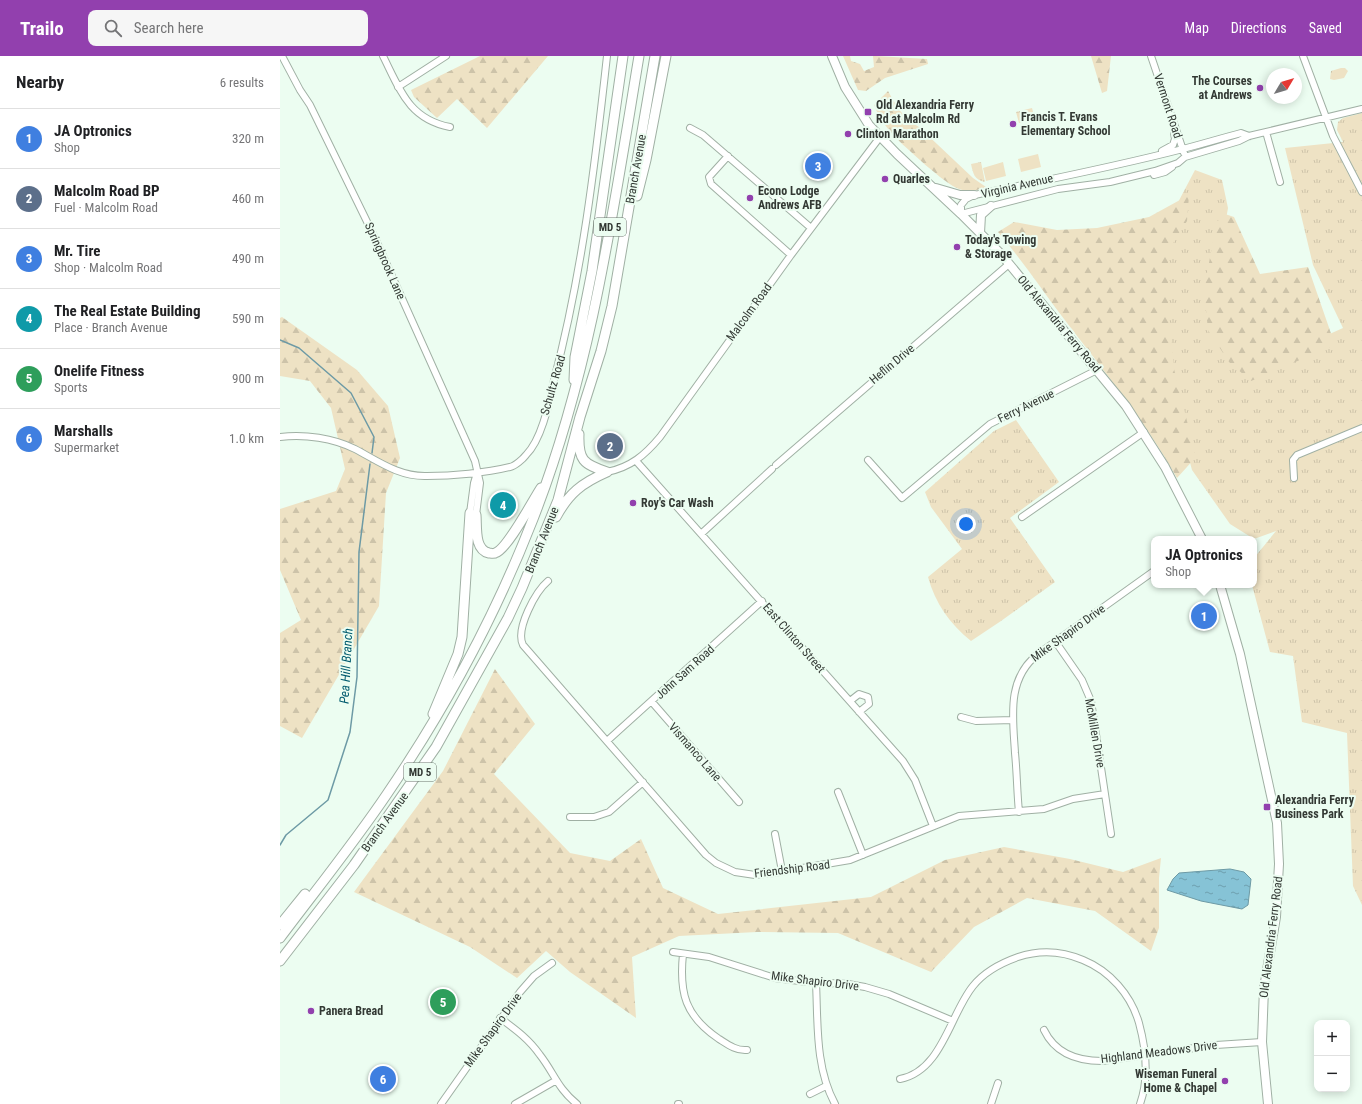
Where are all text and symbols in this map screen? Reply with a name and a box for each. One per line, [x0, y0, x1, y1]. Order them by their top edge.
search box [88, 10, 368, 46]
text: Trailo [20, 17, 64, 40]
icon: search [102, 17, 124, 39]
text: Search here [134, 19, 203, 37]
text: Map [1185, 20, 1209, 36]
text: Directions [1231, 20, 1287, 36]
text: Saved [1309, 20, 1342, 36]
north arrow [1266, 68, 1302, 104]
text: Nearby [16, 72, 64, 92]
street label: Vermont Road [1151, 72, 1185, 140]
place label: The Courses at Andrews [1192, 74, 1253, 102]
text: 6 results [220, 75, 264, 90]
marker: The Courses at Andrews [1255, 83, 1265, 93]
place label: Old Alexandria Ferry Rd at Malcolm Rd [876, 98, 975, 126]
marker: Old Alexandria Ferry Rd at Malcolm Rd [863, 107, 873, 117]
place label: Francis T. Evans Elementary School [1021, 110, 1111, 138]
marker: Francis T. Evans Elementary School [1008, 119, 1018, 129]
text: JA Optronics [54, 122, 132, 140]
place label: Clinton Marathon [856, 127, 939, 141]
marker: Clinton Marathon [843, 129, 853, 139]
text: 1 [26, 131, 32, 146]
text: 320 m [232, 131, 264, 146]
street label: Branch Avenue [623, 133, 649, 205]
text: Shop [54, 140, 80, 155]
pin: 3 [805, 151, 831, 181]
street label: Virginia Avenue [980, 171, 1055, 201]
place label: Quarles [893, 172, 931, 186]
marker: Quarles [880, 174, 890, 184]
text: Malcolm Road BP [54, 182, 160, 200]
place label: Econo Lodge Andrews AFB [758, 184, 822, 212]
text: 2 [26, 191, 32, 206]
text: 460 m [232, 191, 264, 206]
marker: Econo Lodge Andrews AFB [745, 193, 755, 203]
text: Fuel · Malcolm Road [54, 200, 158, 215]
road number: MD 5 [594, 218, 626, 236]
street label: Springbrook Lane [362, 220, 408, 302]
place label: Today's Towing & Storage [965, 233, 1036, 261]
text: Mr. Tire [54, 242, 100, 260]
marker: Today's Towing & Storage [952, 242, 962, 252]
text: 3 [26, 251, 32, 266]
text: 490 m [232, 251, 264, 266]
text: Shop · Malcolm Road [54, 260, 163, 275]
street label: Old Alexandria Ferry Road [1014, 273, 1104, 375]
street label: Malcolm Road [723, 280, 775, 344]
text: The Real Estate Building [54, 302, 201, 320]
text: 4 [26, 311, 32, 326]
text: 590 m [232, 311, 264, 326]
text: Place · Branch Avenue [54, 320, 168, 335]
street label: Heflin Drive [867, 341, 918, 387]
street label: Schultz Road [538, 353, 568, 417]
text: Onelife Fitness [54, 362, 144, 380]
text: 5 [26, 371, 32, 386]
text: 900 m [232, 371, 264, 386]
text: Sports [54, 380, 88, 395]
street label: Ferry Avenue [996, 386, 1057, 426]
text: Marshalls [54, 422, 113, 440]
text: 6 [26, 431, 32, 446]
text: 1.0 km [229, 431, 264, 446]
pin: 2 [597, 431, 623, 461]
text: Supermarket [54, 440, 119, 455]
pin: 4 [490, 490, 516, 520]
place label: Roy's Car Wash [641, 496, 714, 510]
marker: Roy's Car Wash [628, 498, 638, 508]
street label: Branch Avenue [522, 504, 562, 575]
your location [956, 514, 976, 534]
popup [1151, 536, 1257, 588]
text: JA Optronics [1165, 546, 1243, 564]
text: Shop [1165, 564, 1191, 579]
street label: East Clinton Street [760, 600, 828, 676]
street label: Mike Shapiro Drive [1028, 601, 1108, 665]
pin: 1 [1191, 601, 1217, 631]
water label: Pea Hill Branch [337, 628, 355, 704]
street label: John Sam Road [653, 642, 717, 702]
street label: McMillen Drive [1082, 697, 1108, 769]
street label: Vismanco Lane [666, 720, 724, 784]
road number: MD 5 [404, 763, 436, 781]
street label: Branch Avenue [359, 789, 412, 854]
place label: Alexandria Ferry Business Park [1275, 793, 1355, 821]
marker: Alexandria Ferry Business Park [1262, 802, 1272, 812]
street label: Friendship Road [753, 857, 831, 881]
street label: Old Alexandria Ferry Road [1257, 875, 1285, 998]
street label: Mike Shapiro Drive [770, 969, 860, 993]
pin: 5 [430, 987, 456, 1017]
street label: Mike Shapiro Drive [461, 990, 525, 1070]
place label: Panera Bread [319, 1004, 383, 1018]
marker: Panera Bread [306, 1006, 316, 1016]
map controls [1314, 1020, 1350, 1092]
button: + [1314, 1020, 1350, 1056]
street label: Highland Meadows Drive [1100, 1038, 1218, 1066]
button: − [1314, 1056, 1350, 1092]
pin: 6 [370, 1064, 396, 1094]
place label: Wiseman Funeral Home & Chapel [1135, 1067, 1217, 1095]
marker: Wiseman Funeral Home & Chapel [1220, 1076, 1230, 1086]

